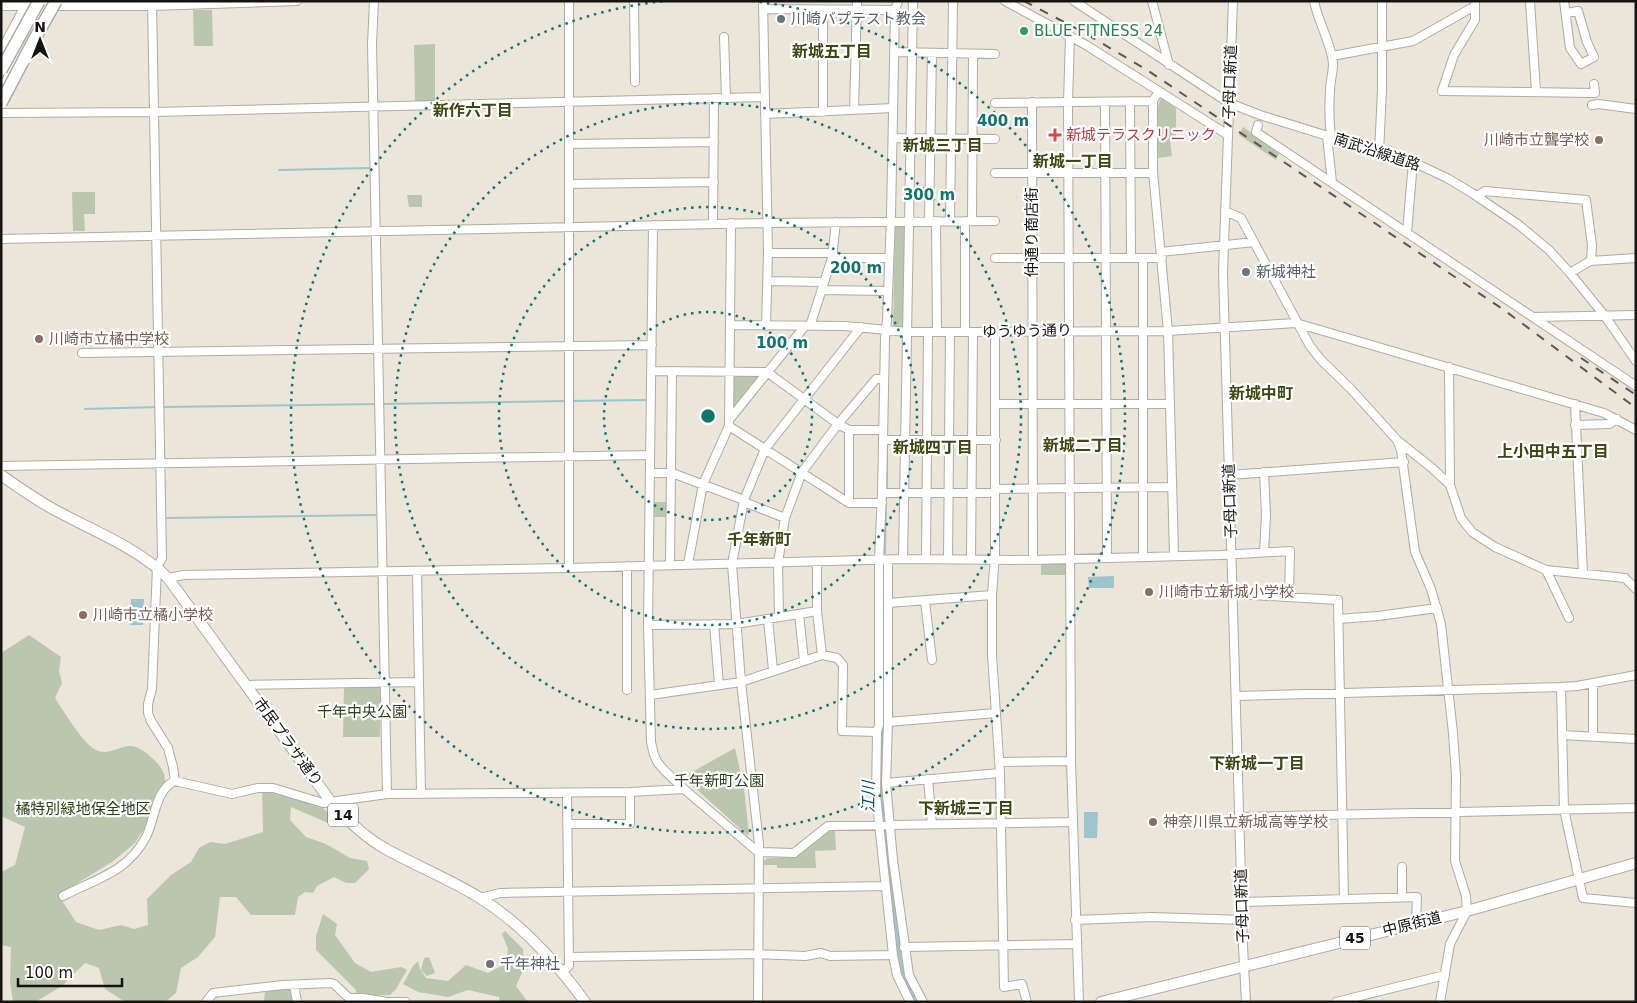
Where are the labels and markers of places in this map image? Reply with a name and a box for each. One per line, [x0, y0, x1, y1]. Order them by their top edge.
place label: 川崎バプテスト教会 [791, 10, 926, 28]
marker: 川崎バプテスト教会 [775, 13, 787, 25]
place label: BLUE FITNESS 24 [1034, 22, 1163, 40]
marker: BLUE FITNESS 24 [1018, 25, 1030, 37]
place label: 新城テラスクリニック [1066, 126, 1216, 144]
marker: 新城テラスクリニック [1048, 128, 1062, 142]
place label: 川崎市立聾学校 [1484, 131, 1589, 149]
marker: 川崎市立聾学校 [1593, 134, 1605, 146]
place label: 新城神社 [1256, 263, 1316, 281]
marker: 新城神社 [1240, 266, 1252, 278]
place label: 川崎市立橘中学校 [49, 330, 169, 348]
marker: 川崎市立橘中学校 [33, 333, 45, 345]
centre of rings [699, 407, 717, 425]
place label: 川崎市立新城小学校 [1159, 583, 1294, 601]
marker: 川崎市立新城小学校 [1143, 586, 1155, 598]
place label: 川崎市立橘小学校 [93, 606, 213, 624]
marker: 川崎市立橘小学校 [77, 609, 89, 621]
place label: 神奈川県立新城高等学校 [1163, 813, 1328, 831]
marker: 神奈川県立新城高等学校 [1147, 816, 1159, 828]
place label: 千年神社 [500, 955, 560, 973]
marker: 千年神社 [484, 958, 496, 970]

